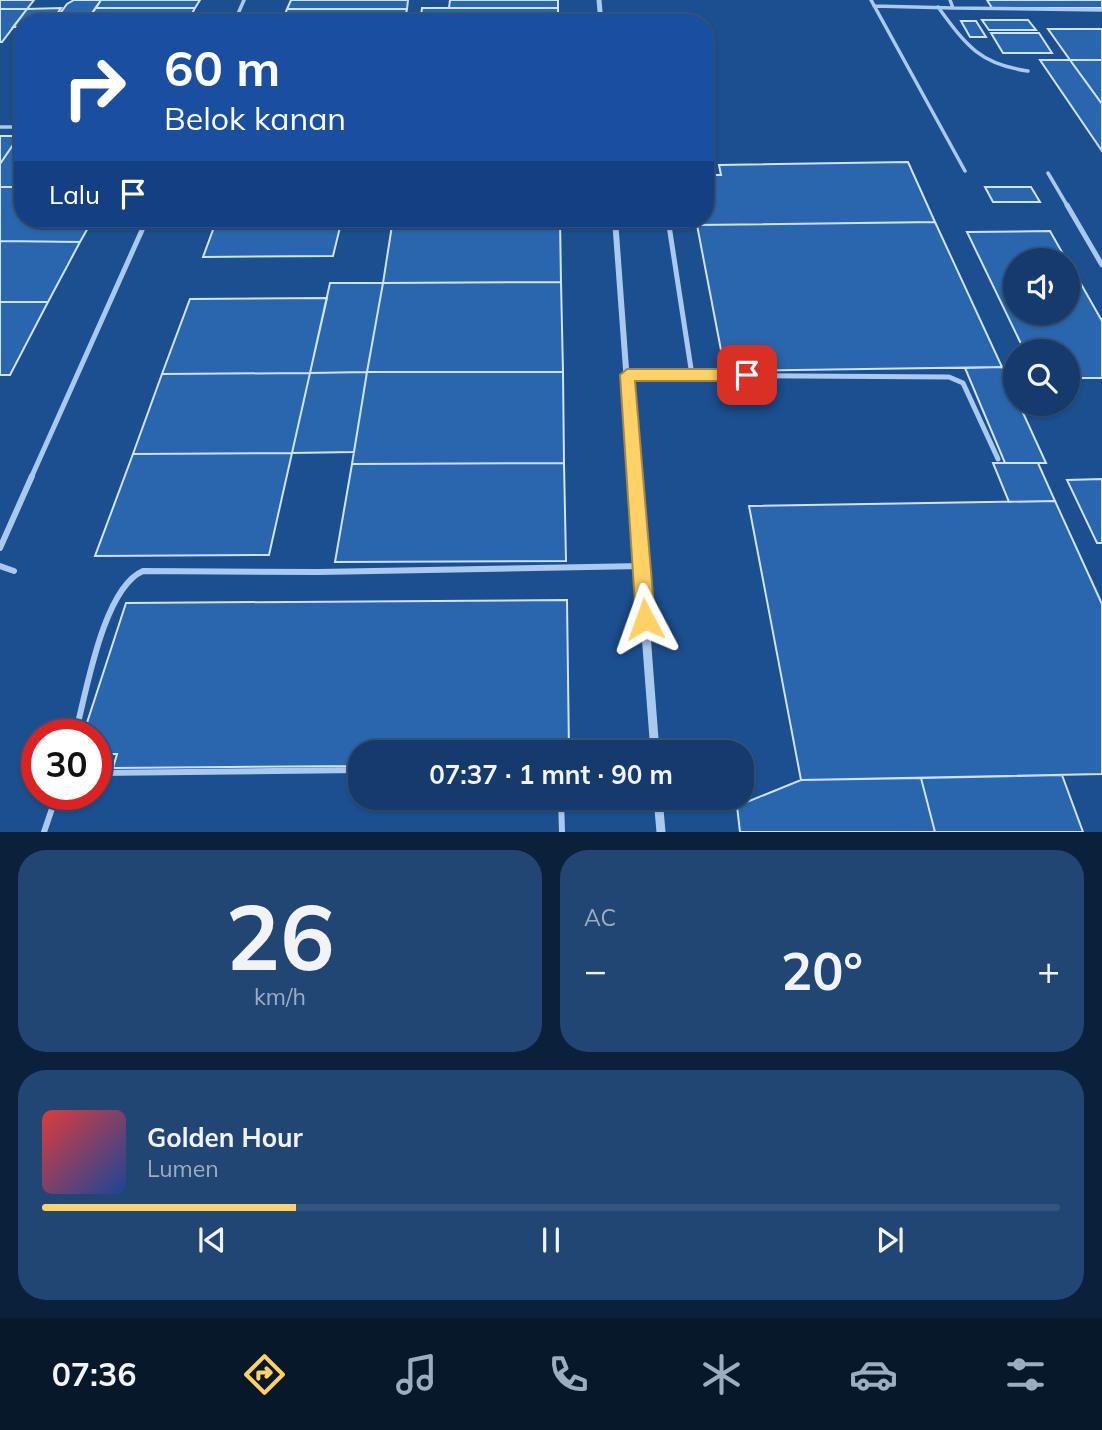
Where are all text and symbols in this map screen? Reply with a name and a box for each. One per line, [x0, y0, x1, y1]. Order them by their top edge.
text: 60 m [164, 37, 280, 98]
icon: right [49, 42, 140, 133]
text: Belok kanan [164, 98, 346, 138]
icon: arrive [114, 175, 152, 213]
text: Lalu [49, 178, 100, 211]
map controls [1003, 248, 1080, 416]
button: sound [1003, 248, 1080, 325]
button: search [1003, 339, 1080, 416]
pin [717, 345, 777, 405]
icon: arrive [728, 356, 766, 394]
position arrow [608, 582, 682, 656]
speed limit sign: 30 [21, 719, 112, 810]
text: 07:37 · 1 mnt · 90 m [429, 758, 673, 791]
text: 26 [225, 879, 335, 993]
text: AC [584, 903, 616, 932]
text: 20° [781, 938, 863, 1003]
text: − [584, 946, 607, 994]
text: + [1037, 946, 1060, 994]
text: km/h [254, 982, 306, 1011]
text: Golden Hour [147, 1121, 303, 1154]
text: Lumen [147, 1154, 219, 1183]
icon: previous [193, 1221, 231, 1259]
icon: pause [532, 1221, 570, 1259]
icon: next [871, 1221, 909, 1259]
icon: directions [240, 1350, 289, 1399]
icon: music [392, 1350, 441, 1399]
icon: phone [544, 1350, 593, 1399]
icon: climate [697, 1350, 746, 1399]
icon: car [849, 1350, 898, 1399]
icon: filters [1001, 1350, 1050, 1399]
text: 07:36 [52, 1354, 136, 1394]

